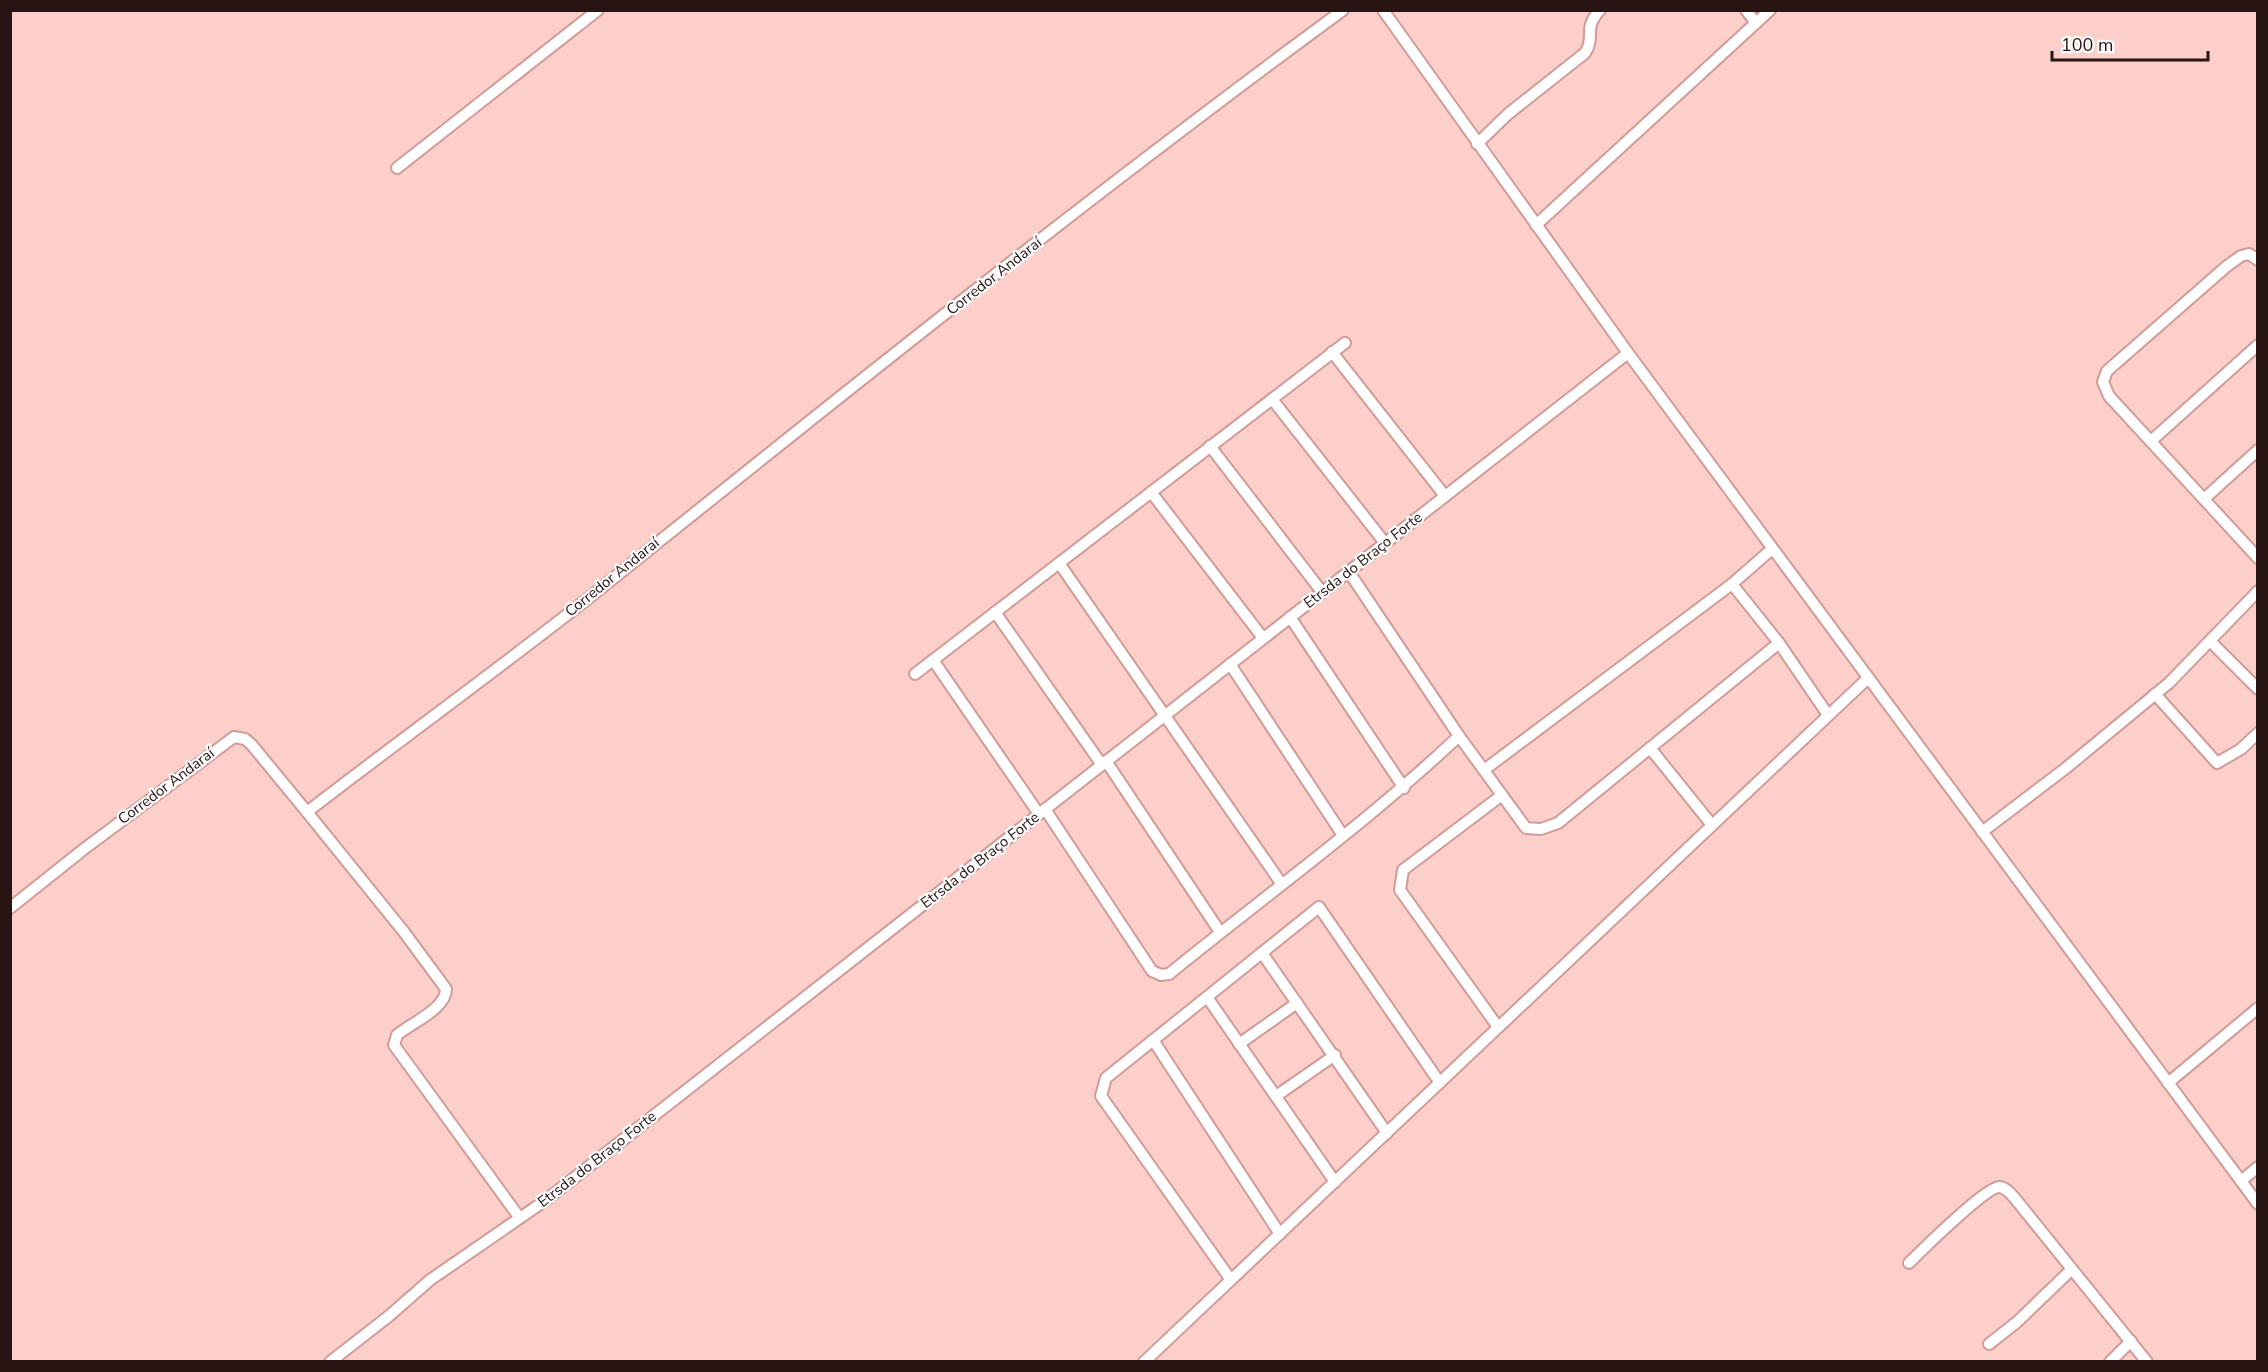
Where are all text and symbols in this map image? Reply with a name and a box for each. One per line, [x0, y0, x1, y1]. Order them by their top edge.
scale bar [2052, 24, 2208, 62]
text: 100 m [2061, 33, 2113, 57]
street label: Corredor Andaraí [942, 232, 1047, 320]
street label: Etrsda do Braço Forte [1300, 507, 1426, 613]
street label: Corredor Andaraí [561, 532, 664, 621]
street label: Corredor Andaraí [114, 742, 219, 829]
street label: Etrsda do Braço Forte [917, 807, 1043, 913]
street label: Etrsda do Braço Forte [534, 1106, 660, 1212]

